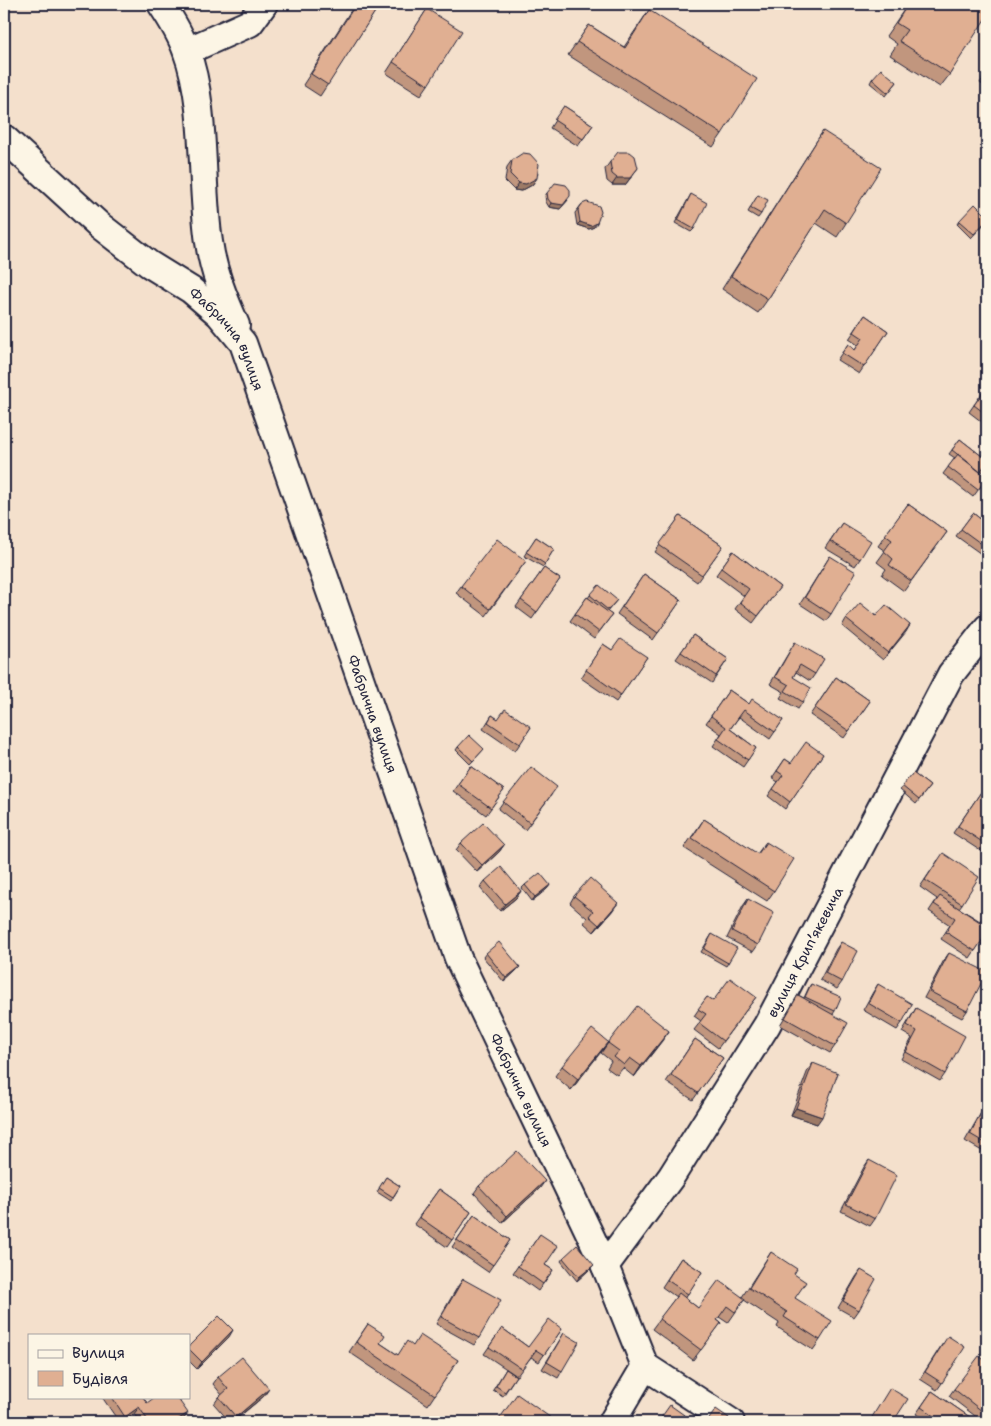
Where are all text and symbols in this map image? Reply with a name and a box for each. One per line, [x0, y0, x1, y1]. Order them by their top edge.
street label: Фабрична вулиця [186, 283, 268, 393]
street label: Фабрична вулиця [344, 652, 402, 775]
street label: вулиця Крипʼякевича [763, 883, 847, 1020]
street label: Фабрична вулиця [486, 1030, 556, 1150]
legend [28, 1334, 190, 1398]
text: Вулиця [72, 1343, 125, 1363]
text: Будівля [72, 1369, 128, 1389]

